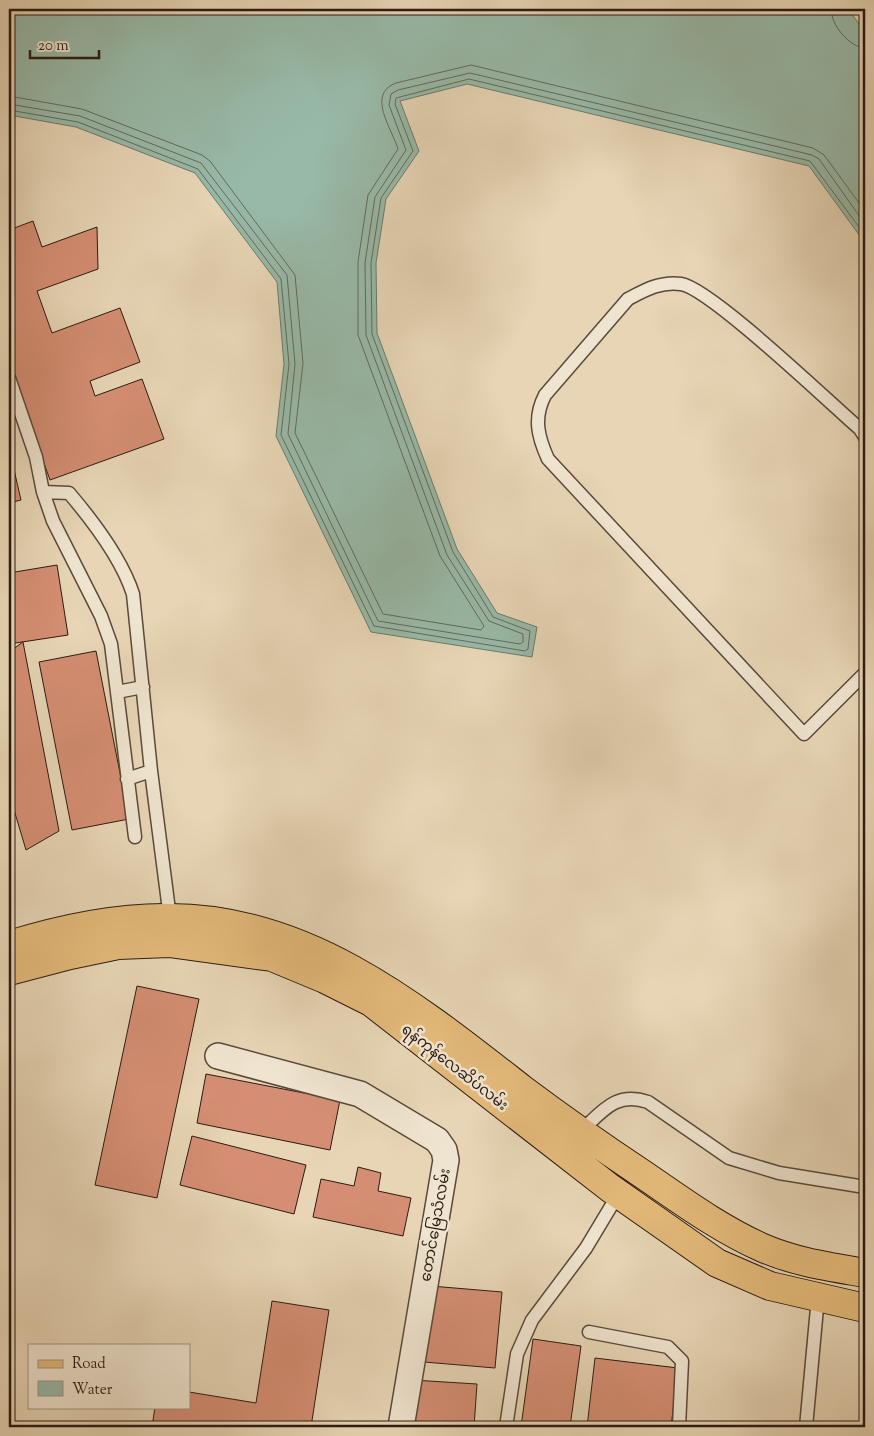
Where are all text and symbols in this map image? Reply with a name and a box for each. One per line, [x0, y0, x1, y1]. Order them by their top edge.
scale bar [30, 28, 99, 60]
text: 20 m [38, 36, 69, 57]
street label: ရန်ကုန်လေဆိပ်လမ်း [396, 1019, 512, 1116]
street label: တောင်မြေသံလမ်း [415, 1167, 457, 1284]
legend [28, 1344, 190, 1408]
text: Road [72, 1354, 106, 1375]
text: Water [72, 1380, 113, 1401]

